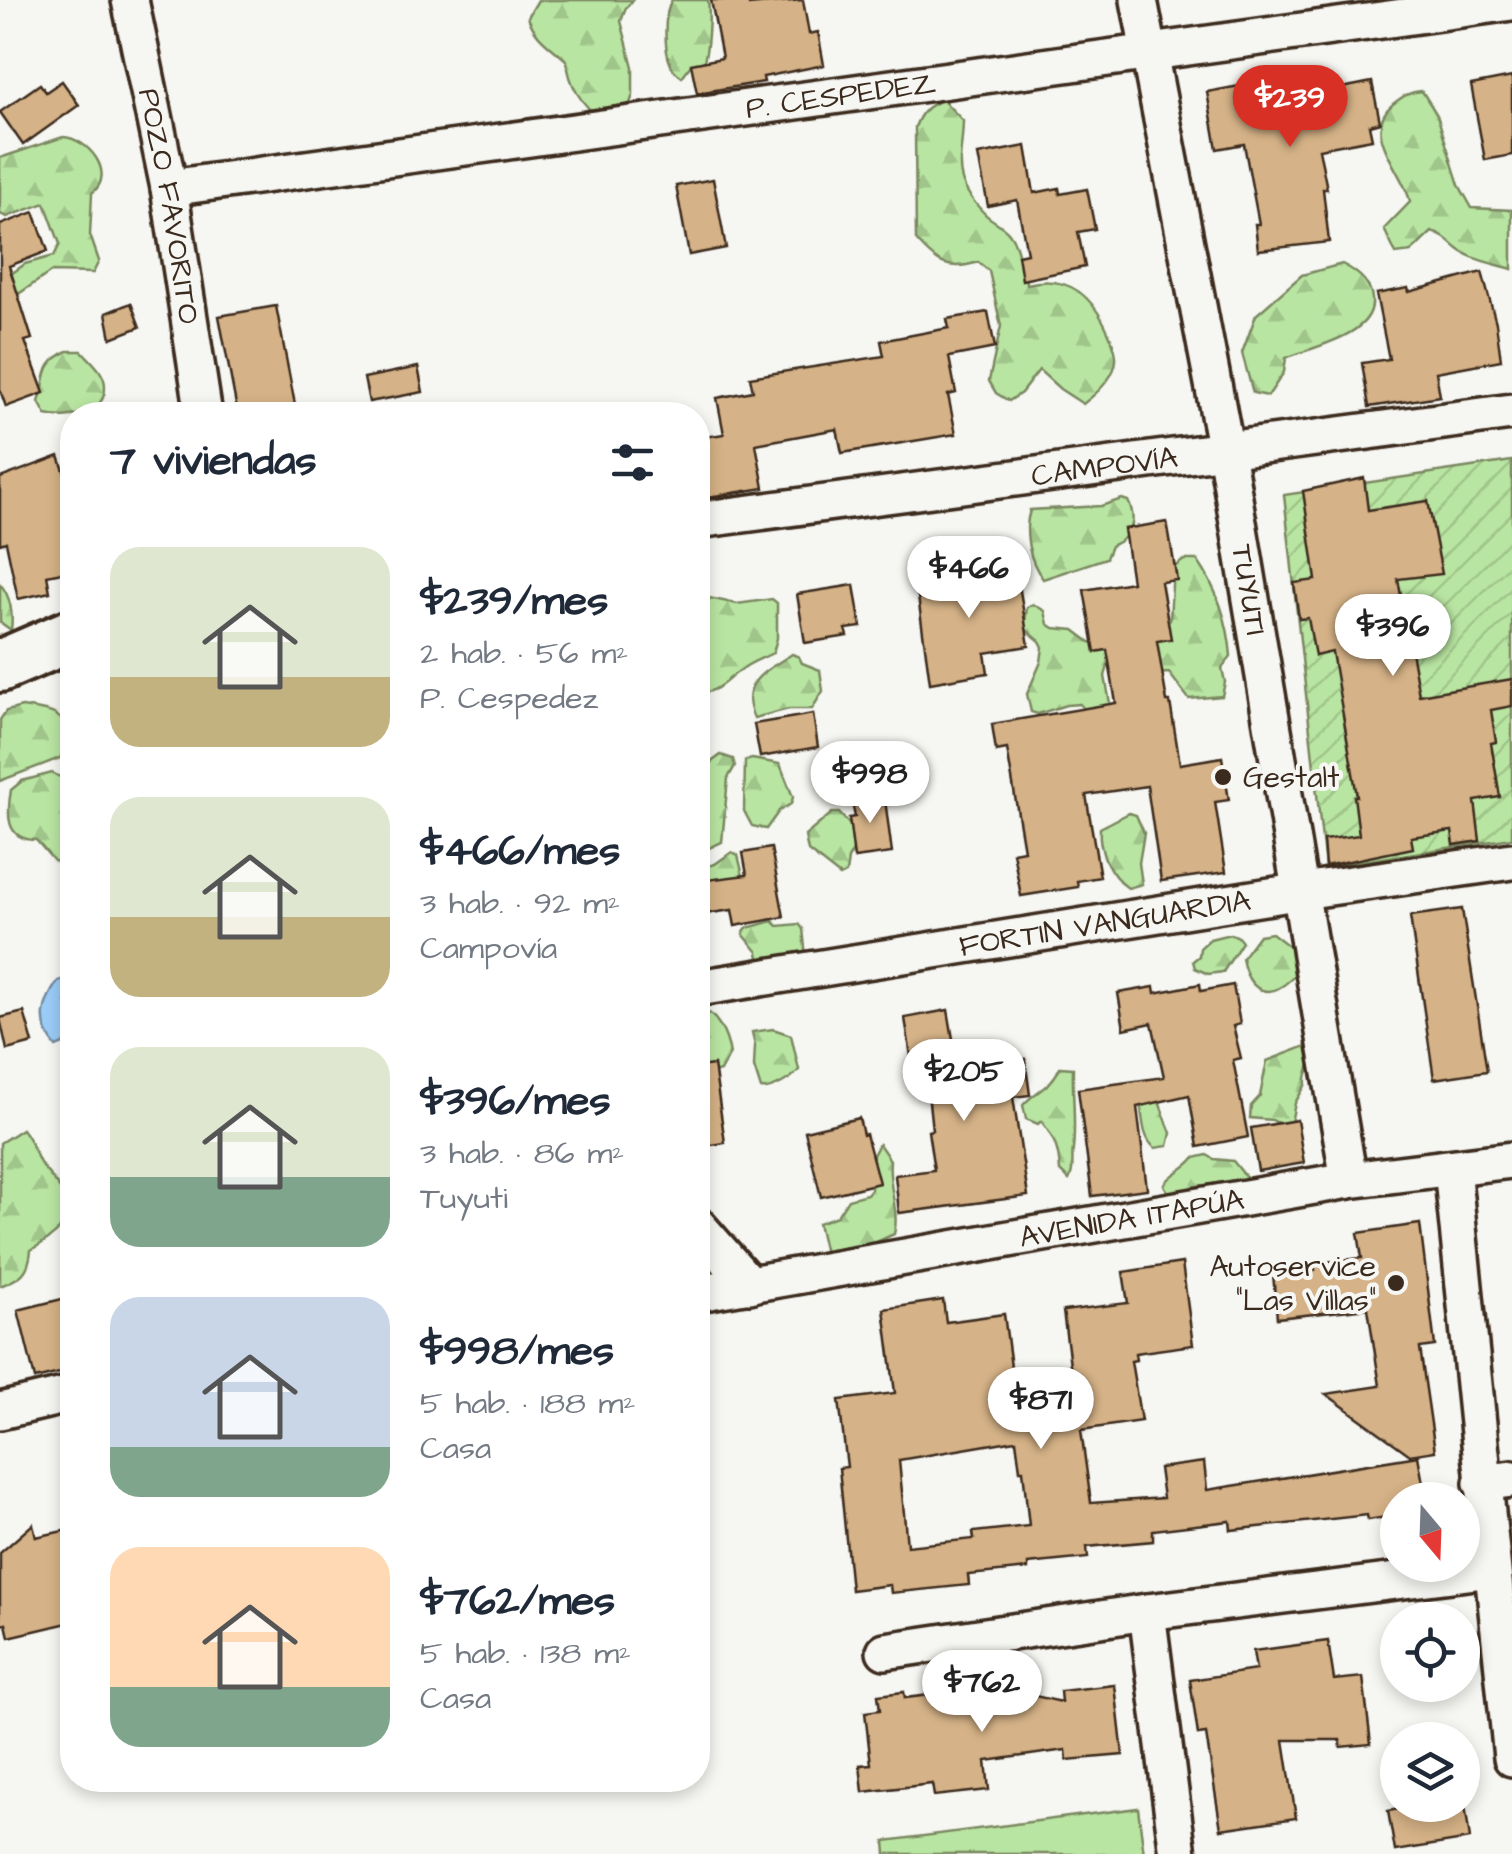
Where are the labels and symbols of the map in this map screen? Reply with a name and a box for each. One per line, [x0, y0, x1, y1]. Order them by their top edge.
street label: P. CESPEDEZ [743, 62, 938, 130]
pin: $239 [1231, 65, 1349, 150]
street label: POZO FAVORITO [127, 85, 210, 327]
street label: CAMPOVÍA [1029, 437, 1180, 498]
pin: $466 [910, 536, 1028, 621]
street label: TUYUTI [1220, 541, 1277, 639]
pin: $396 [1334, 594, 1452, 679]
pin: $998 [811, 741, 929, 826]
place label: Gestalt [1243, 757, 1339, 799]
marker: Gestalt [1212, 766, 1234, 788]
street label: FORTIN VANGUARDIA [956, 880, 1254, 968]
pin: $205 [905, 1039, 1023, 1124]
street label: AVENIDA ITAPÚA [1016, 1179, 1247, 1259]
place label: Autoservice "Las Villas" [1209, 1246, 1376, 1322]
marker: Autoservice "Las Villas" [1385, 1272, 1407, 1294]
pin: $871 [982, 1367, 1100, 1452]
north arrow [1380, 1482, 1480, 1582]
pin: $762 [923, 1650, 1041, 1735]

